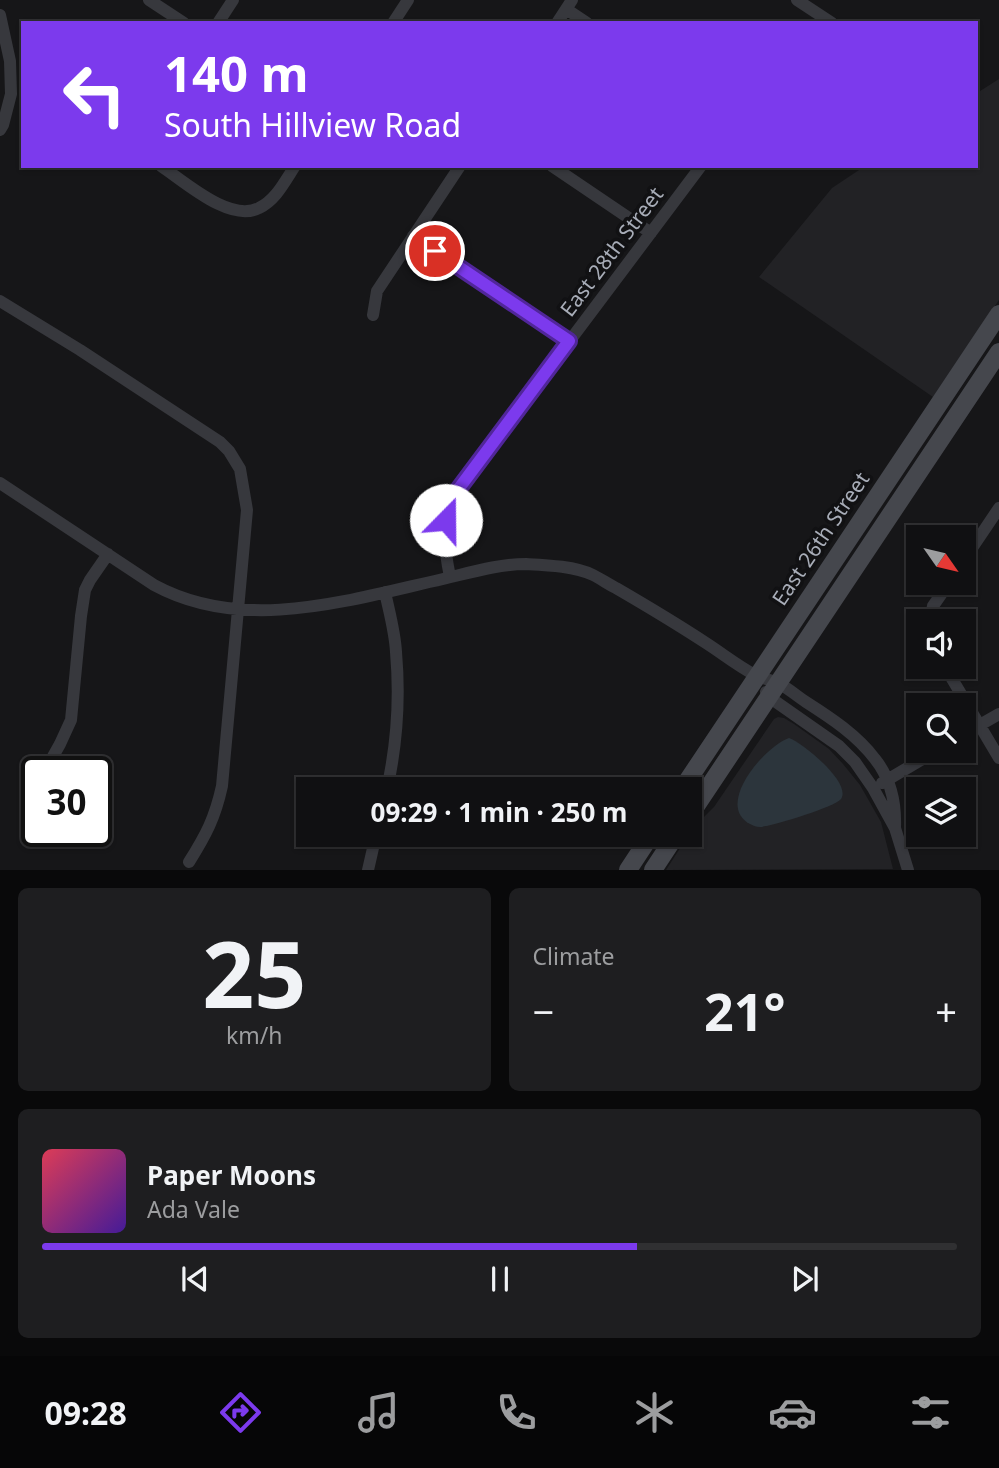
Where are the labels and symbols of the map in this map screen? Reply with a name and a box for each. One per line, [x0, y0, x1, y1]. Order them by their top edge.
street label: East 28th Street [553, 181, 669, 322]
pin [405, 221, 465, 281]
street label: East 26th Street [765, 466, 875, 611]
position arrow [409, 483, 483, 557]
north arrow [906, 525, 976, 595]
speed limit sign: 30 [21, 756, 112, 847]

